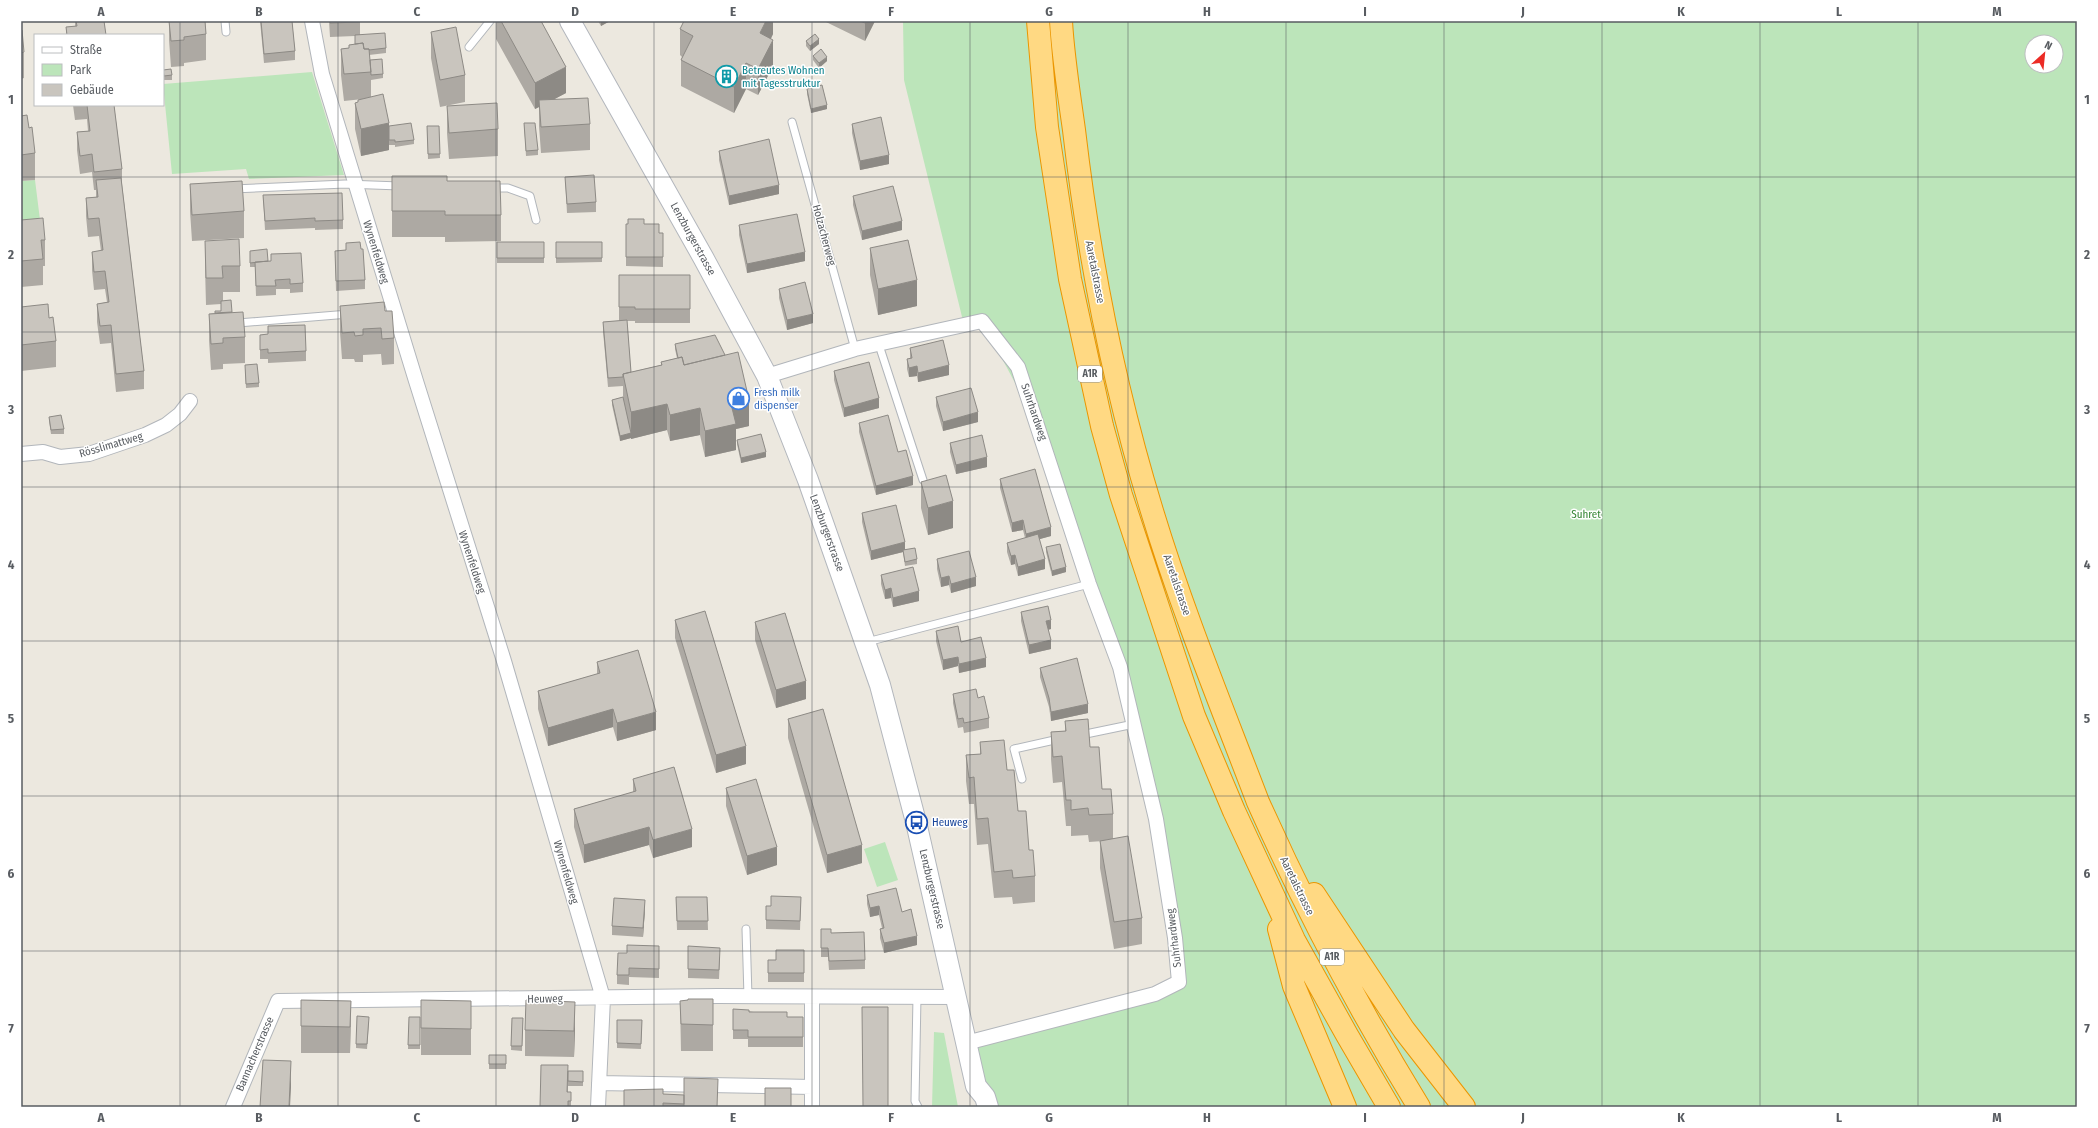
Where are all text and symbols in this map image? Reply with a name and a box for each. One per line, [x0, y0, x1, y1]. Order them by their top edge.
text: A [96, 4, 105, 19]
text: B [255, 4, 263, 19]
text: C [414, 4, 421, 19]
text: D [571, 4, 579, 19]
text: E [730, 4, 736, 19]
text: F [888, 4, 894, 19]
text: G [1045, 4, 1053, 19]
text: H [1203, 4, 1211, 19]
text: I [1363, 4, 1367, 19]
text: J [1520, 4, 1525, 19]
text: K [1677, 4, 1685, 19]
text: L [1836, 4, 1842, 19]
text: M [1992, 4, 2002, 19]
legend [34, 34, 164, 106]
north arrow [2024, 34, 2064, 74]
text: N [2042, 38, 2054, 53]
text: Straße [70, 43, 102, 57]
text: Park [70, 63, 92, 77]
building icon: Betreutes Wohnen mit Tagesstruktur [714, 63, 740, 89]
place label: Betreutes Wohnen mit Tagesstruktur [742, 64, 825, 90]
text: Gebäude [70, 83, 114, 97]
text: 1 [8, 92, 14, 107]
text: 1 [2084, 92, 2090, 107]
street label: Lenzburgerstrasse [668, 200, 718, 278]
street label: Holzacherweg [810, 203, 839, 268]
street label: Wynenfeldweg [360, 219, 392, 286]
street label: Aaretalstrasse [1083, 240, 1107, 304]
text: 2 [7, 247, 14, 262]
text: 2 [2083, 247, 2090, 262]
road number: A1R [1078, 366, 1102, 382]
street label: Suhrhardweg [1018, 382, 1050, 443]
shop icon: Fresh milk dispenser [726, 385, 752, 411]
place label: Fresh milk dispenser [754, 386, 801, 412]
text: 3 [7, 402, 14, 417]
text: 3 [2083, 402, 2090, 417]
street label: Rösslimattweg [78, 430, 145, 460]
street label: Lenzburgerstrasse [807, 493, 847, 573]
park label: Suhret [1571, 508, 1601, 521]
street label: Wynenfeldweg [456, 529, 489, 596]
street label: Aaretalstrasse [1160, 553, 1194, 617]
text: 4 [8, 557, 15, 572]
text: 4 [2084, 557, 2091, 572]
text: 5 [8, 711, 14, 726]
text: 5 [2084, 711, 2090, 726]
bus stop icon: Heuweg [903, 809, 929, 835]
place label: Heuweg [932, 816, 968, 829]
street label: Wynenfeldweg [551, 839, 581, 906]
street label: Lenzburgerstrasse [917, 848, 947, 930]
street label: Aaretalstrasse [1277, 855, 1317, 917]
text: 6 [8, 866, 15, 881]
text: 6 [2084, 866, 2091, 881]
street label: Suhrhardweg [1164, 907, 1184, 968]
road number: A1R [1320, 949, 1344, 965]
street label: Heuweg [527, 992, 564, 1006]
street label: Bannacherstrasse [233, 1015, 277, 1093]
text: 7 [8, 1021, 14, 1036]
text: 7 [2084, 1021, 2090, 1036]
text: A [96, 1110, 105, 1125]
text: B [255, 1110, 263, 1125]
text: C [414, 1110, 421, 1125]
text: D [571, 1110, 579, 1125]
text: E [730, 1110, 736, 1125]
text: F [888, 1110, 894, 1125]
text: G [1045, 1110, 1053, 1125]
text: H [1203, 1110, 1211, 1125]
text: I [1363, 1110, 1367, 1125]
text: J [1520, 1110, 1525, 1125]
text: K [1677, 1110, 1685, 1125]
text: L [1836, 1110, 1842, 1125]
text: M [1992, 1110, 2002, 1125]

